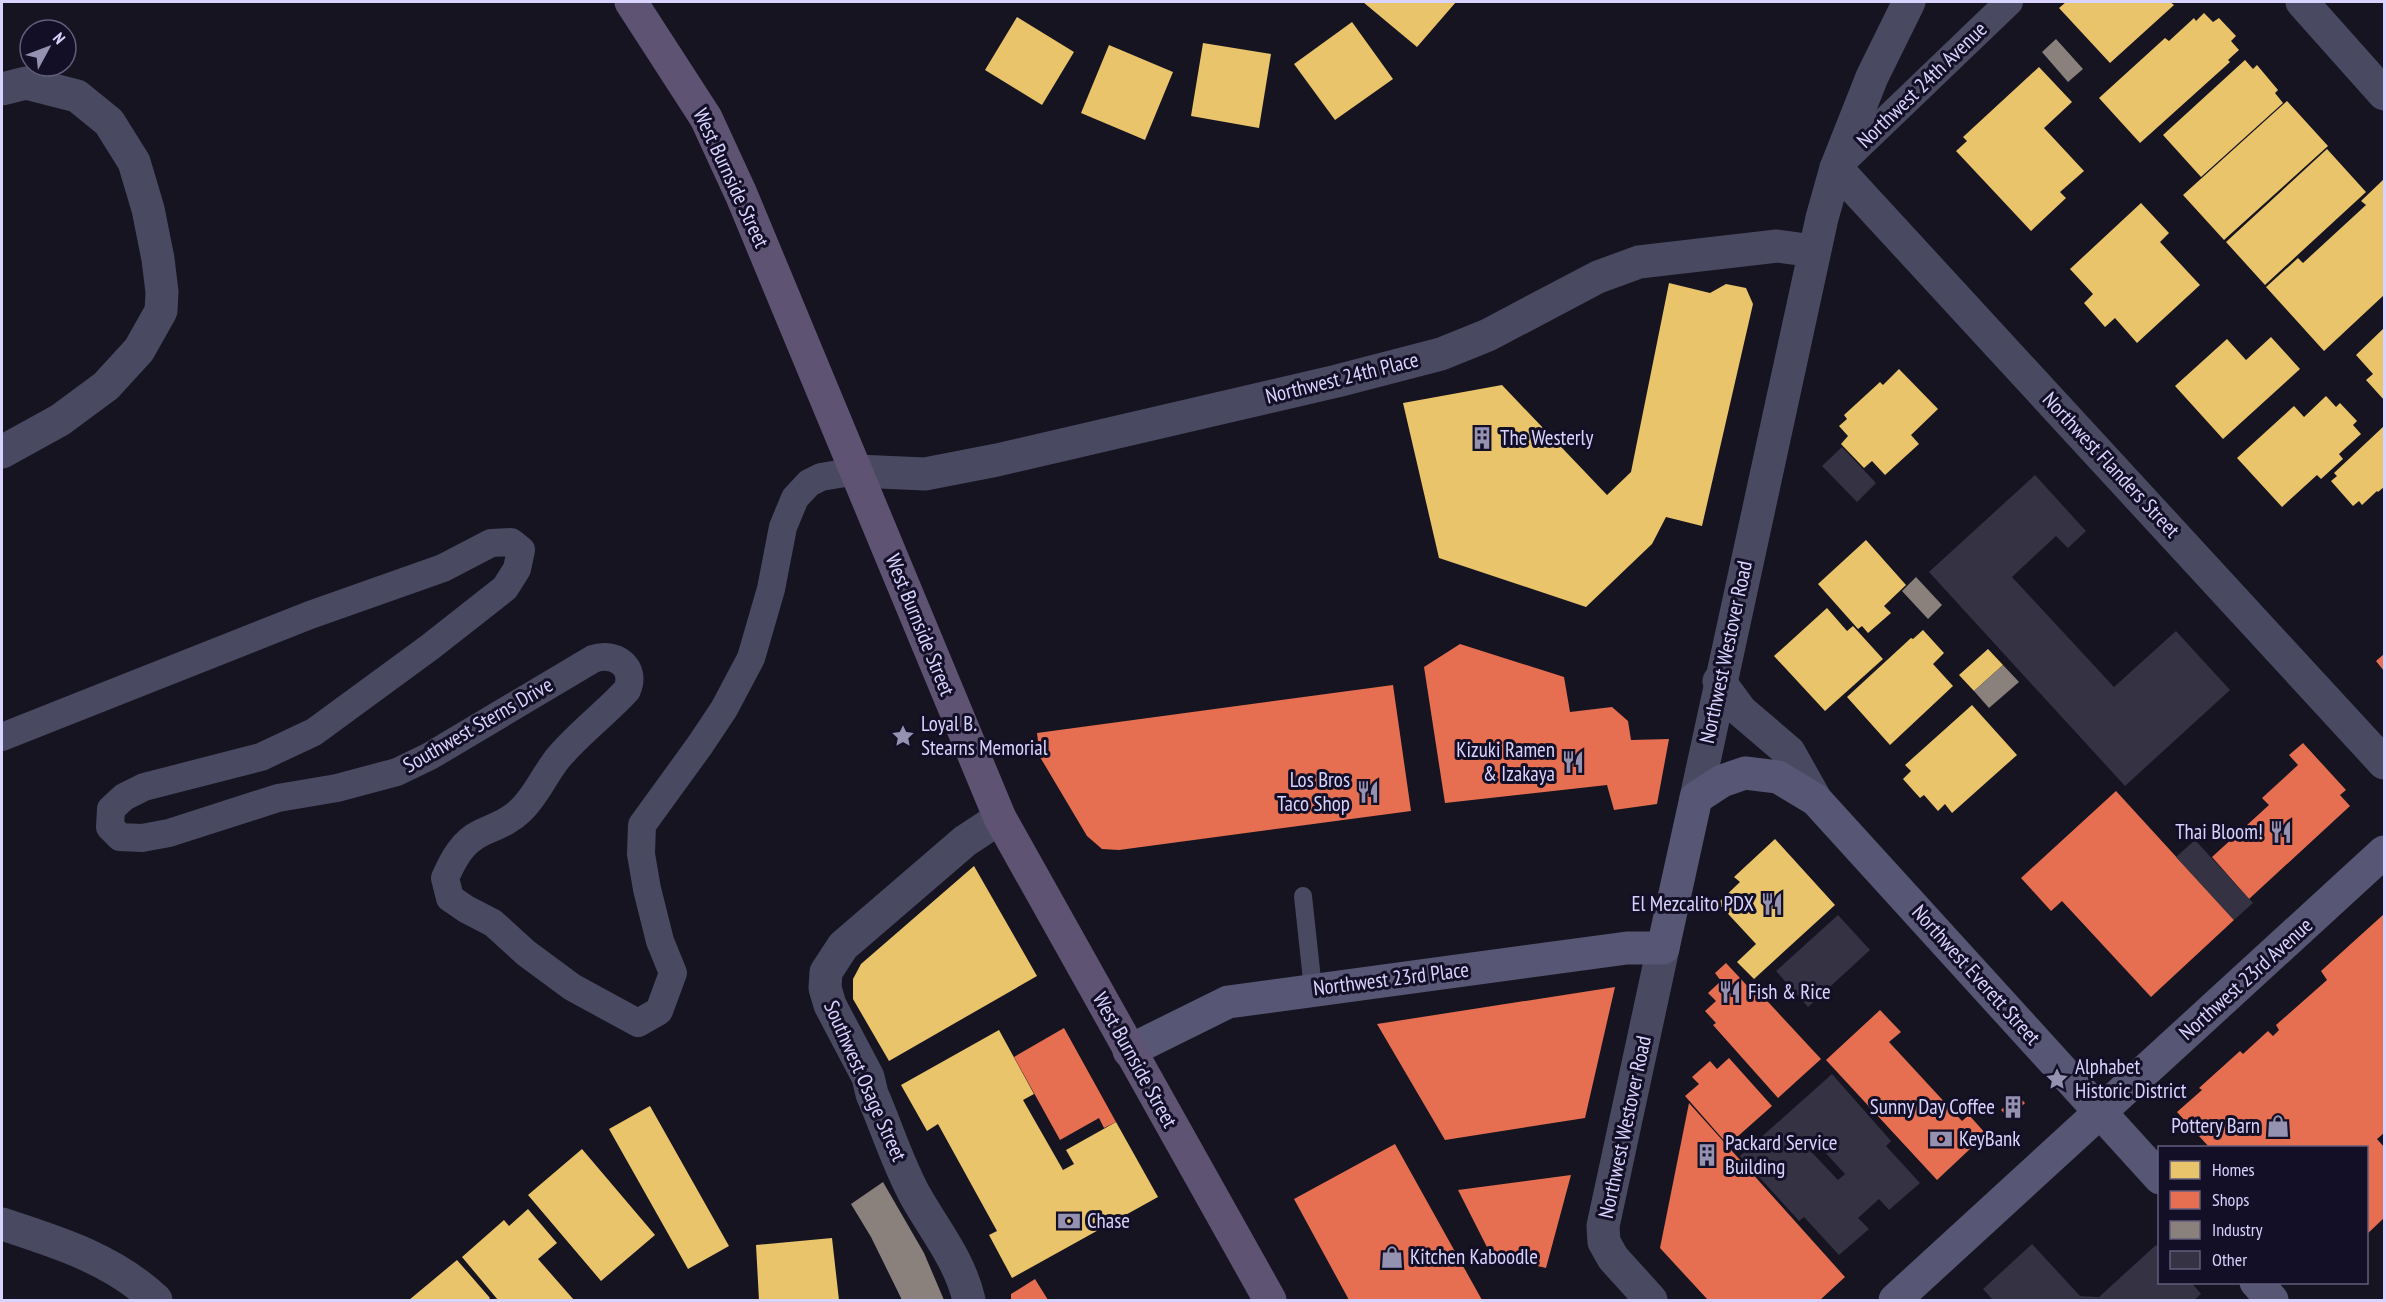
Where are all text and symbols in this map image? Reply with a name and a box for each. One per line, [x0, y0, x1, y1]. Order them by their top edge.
street label: Northwest 24th Avenue [1851, 16, 1992, 154]
north arrow [18, 18, 78, 78]
text: N [49, 28, 70, 48]
street label: West Burnside Street [687, 104, 776, 252]
street label: Northwest 24th Place [1263, 345, 1421, 410]
street label: Northwest Flanders Street [2037, 386, 2186, 543]
place label: The Westerly [1500, 424, 1593, 451]
building icon: The Westerly [1469, 425, 1495, 451]
street label: West Burnside Street [880, 550, 961, 700]
street label: Northwest Westover Road [1693, 558, 1758, 746]
street label: Southwest Sterns Drive [398, 671, 557, 778]
place label: Loyal B. Stearns Memorial [921, 710, 1048, 761]
place icon: Loyal B. Stearns Memorial [890, 723, 916, 749]
place label: Kizuki Ramen & Izakaya [1456, 736, 1555, 787]
restaurant icon: Kizuki Ramen & Izakaya [1560, 749, 1586, 775]
place label: Los Bros Taco Shop [1277, 766, 1350, 817]
restaurant icon: Los Bros Taco Shop [1355, 779, 1381, 805]
place label: Thai Bloom! [2175, 818, 2263, 845]
restaurant icon: Thai Bloom! [2268, 819, 2294, 845]
place label: El Mezcalito PDX [1631, 890, 1754, 917]
restaurant icon: El Mezcalito PDX [1759, 891, 1785, 917]
street label: Northwest Everett Street [1906, 899, 2047, 1051]
street label: Northwest 23rd Avenue [2173, 912, 2318, 1046]
street label: Northwest 23rd Place [1312, 956, 1470, 1001]
place label: Fish & Rice [1748, 978, 1831, 1005]
restaurant icon: Fish & Rice [1717, 979, 1743, 1005]
street label: West Burnside Street [1087, 987, 1184, 1132]
street label: Southwest Osage Street [818, 996, 913, 1166]
street label: Northwest Westover Road [1592, 1033, 1657, 1221]
place label: Alphabet Historic District [2075, 1053, 2187, 1104]
place icon: Alphabet Historic District [2044, 1066, 2070, 1092]
place label: Sunny Day Coffee [1870, 1093, 1995, 1120]
building icon: Sunny Day Coffee [2000, 1094, 2026, 1120]
place label: Pottery Barn [2171, 1112, 2260, 1139]
shop icon: Pottery Barn [2265, 1113, 2291, 1139]
place label: KeyBank [1959, 1125, 2020, 1152]
bank icon: KeyBank [1928, 1126, 1954, 1152]
place label: Packard Service Building [1725, 1129, 1838, 1180]
building icon: Packard Service Building [1694, 1142, 1720, 1168]
legend [2158, 1146, 2368, 1284]
text: Homes [2212, 1158, 2255, 1181]
text: Shops [2212, 1188, 2249, 1211]
place label: Chase [1087, 1207, 1130, 1234]
bank icon: Chase [1056, 1208, 1082, 1234]
text: Industry [2212, 1218, 2263, 1241]
place label: Kitchen Kaboodle [1410, 1243, 1538, 1270]
shop icon: Kitchen Kaboodle [1379, 1244, 1405, 1270]
text: Other [2212, 1248, 2247, 1271]

